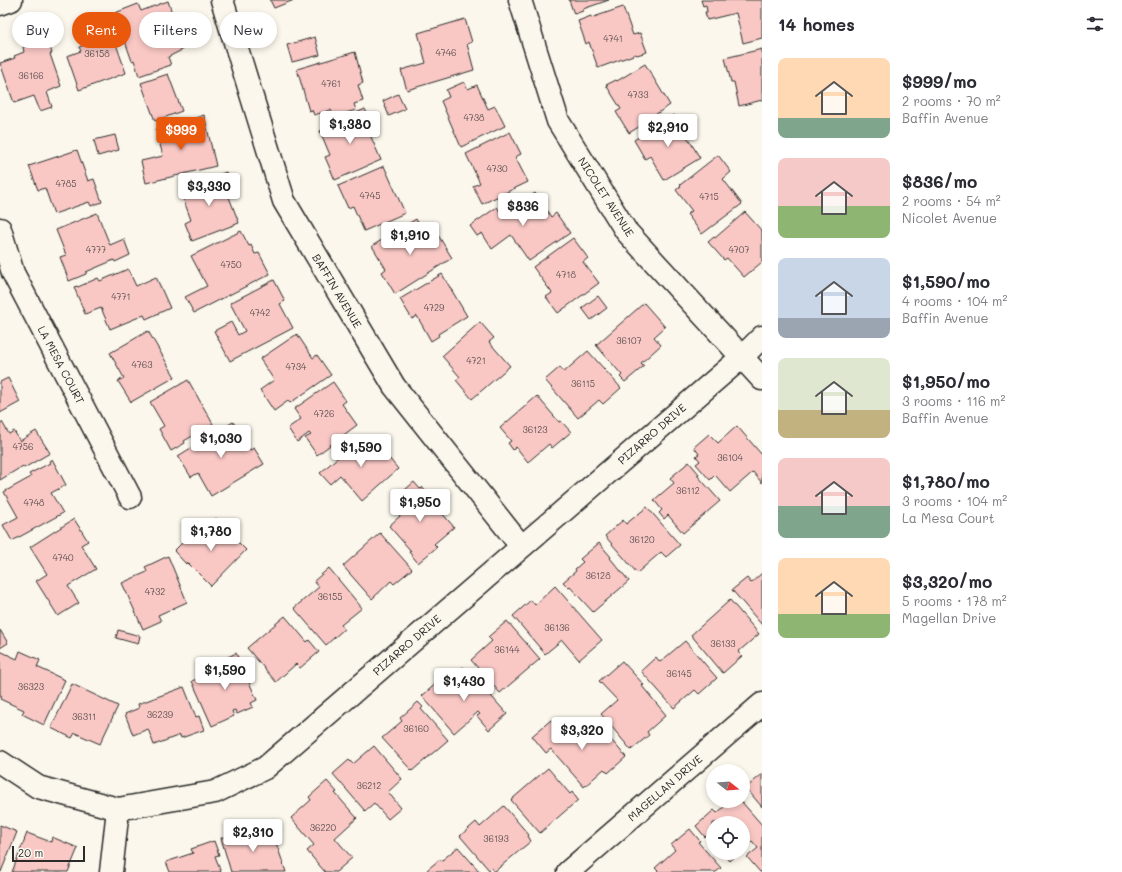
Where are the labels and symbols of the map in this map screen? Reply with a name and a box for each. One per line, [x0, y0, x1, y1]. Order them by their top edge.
house number: 4741 [603, 33, 623, 44]
house number: 4746 [435, 47, 457, 58]
house number: 36158 [84, 48, 110, 59]
house number: 36166 [18, 70, 44, 81]
house number: 4761 [321, 78, 341, 89]
house number: 4733 [628, 89, 648, 100]
pin: $1,380 [317, 111, 383, 145]
house number: 4738 [463, 112, 485, 123]
pin: $2,910 [635, 114, 701, 148]
pin: $999 [157, 117, 205, 151]
street label: NICOLET AVENUE [575, 154, 638, 240]
house number: 4730 [486, 163, 508, 174]
pin: $3,330 [176, 173, 242, 207]
house number: 4785 [56, 178, 76, 189]
house number: 4745 [360, 190, 380, 201]
house number: 4715 [699, 191, 719, 202]
pin: $836 [499, 193, 547, 227]
pin: $1,910 [377, 222, 443, 256]
house number: 4777 [86, 244, 106, 255]
house number: 4707 [729, 244, 749, 255]
street label: BAFFIN AVENUE [309, 251, 366, 331]
house number: 4750 [220, 259, 242, 270]
house number: 4718 [556, 269, 576, 280]
house number: 4771 [111, 291, 131, 302]
house number: 4729 [424, 302, 445, 313]
house number: 4742 [250, 307, 270, 318]
street label: LA MESA COURT [35, 323, 88, 406]
house number: 36107 [616, 335, 642, 346]
house number: 4721 [466, 355, 486, 366]
house number: 4763 [132, 359, 153, 370]
house number: 4734 [286, 361, 307, 372]
house number: 36115 [571, 378, 595, 389]
street label: PIZARRO DRIVE [614, 400, 689, 467]
house number: 4726 [314, 408, 334, 419]
house number: 36123 [522, 424, 548, 435]
pin: $1,030 [188, 425, 254, 459]
pin: $1,590 [328, 434, 394, 468]
house number: 4756 [13, 441, 33, 452]
house number: 36104 [717, 452, 743, 463]
house number: 36112 [676, 485, 700, 496]
pin: $1,950 [387, 489, 453, 523]
house number: 4748 [23, 497, 45, 508]
pin: $1,780 [178, 518, 244, 552]
house number: 36120 [629, 534, 655, 545]
house number: 4740 [52, 552, 74, 563]
house number: 36128 [585, 570, 611, 581]
house number: 4732 [145, 586, 165, 597]
house number: 36155 [317, 591, 343, 602]
street label: PIZARRO DRIVE [369, 611, 444, 678]
house number: 36136 [544, 622, 570, 633]
house number: 36133 [710, 638, 736, 649]
house number: 36144 [494, 644, 520, 655]
pin: $1,590 [192, 657, 258, 691]
pin: $1,430 [431, 668, 497, 702]
house number: 36145 [666, 668, 692, 679]
house number: 36323 [18, 681, 44, 692]
house number: 36239 [147, 709, 174, 720]
house number: 36311 [72, 711, 96, 722]
pin: $3,320 [549, 717, 615, 751]
house number: 36160 [403, 723, 429, 734]
street label: MAGELLAN DRIVE [624, 751, 705, 824]
north arrow [706, 764, 750, 808]
house number: 36212 [357, 780, 381, 791]
pin: $2,310 [220, 819, 286, 853]
house number: 36220 [310, 822, 337, 833]
house number: 36193 [483, 833, 509, 844]
scale bar [12, 844, 85, 863]

